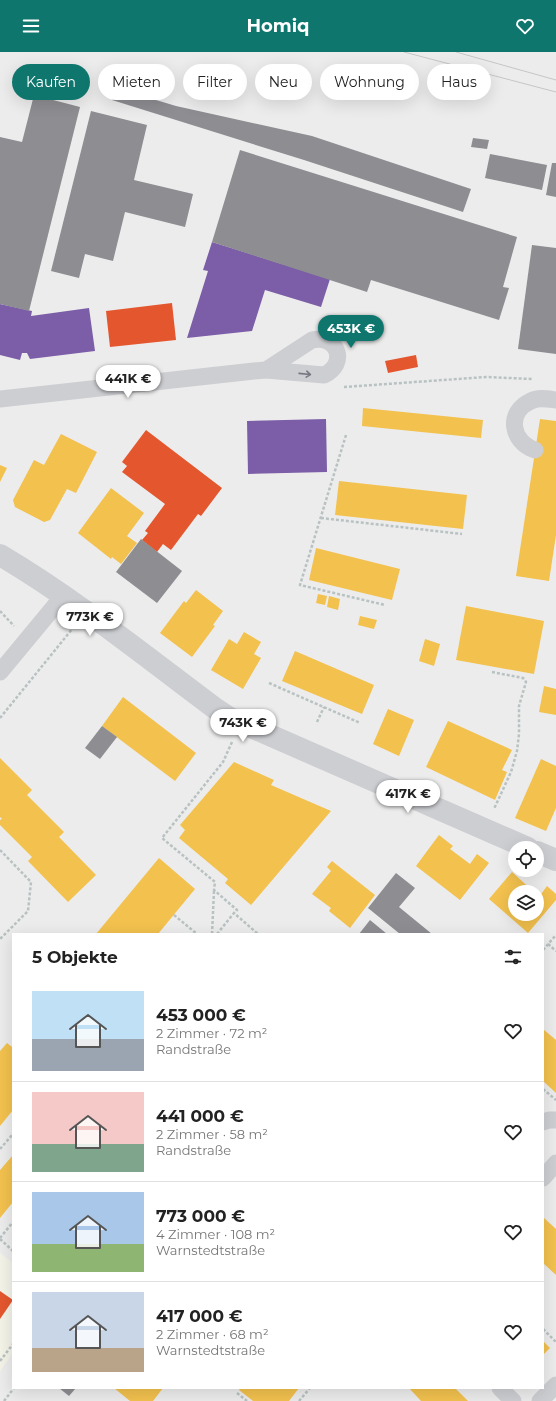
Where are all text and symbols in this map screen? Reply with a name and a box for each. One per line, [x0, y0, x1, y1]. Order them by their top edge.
icon: menu [20, 15, 42, 37]
text: Homiq [246, 15, 310, 37]
icon: heart [514, 15, 536, 37]
chip: Kaufen [12, 64, 90, 100]
chip: Mieten [98, 64, 175, 100]
chip: Filter [183, 64, 247, 100]
chip: Neu [255, 64, 312, 100]
chip: Wohnung [320, 64, 419, 100]
chip: Haus [427, 64, 491, 100]
pin: 453K € [318, 315, 384, 349]
text: 453K € [327, 320, 375, 336]
pin: 441K € [95, 365, 161, 399]
text: 441K € [105, 370, 151, 386]
one-way arrow [298, 370, 311, 377]
pin: 773K € [57, 603, 123, 637]
text: 773K € [66, 608, 114, 624]
pin: 743K € [210, 709, 276, 743]
text: 743K € [219, 714, 267, 730]
pin: 417K € [375, 780, 441, 814]
text: 417K € [385, 785, 431, 801]
map controls [508, 841, 544, 921]
button: locate [508, 841, 544, 877]
button: layers [508, 885, 544, 921]
icon: filters [502, 946, 524, 968]
text: 5 Objekte [32, 947, 118, 967]
text: 453 000 € [156, 1005, 246, 1025]
icon: home [64, 1007, 112, 1055]
icon: heart [502, 1020, 524, 1042]
text: 2 Zimmer · 72 m² [156, 1025, 267, 1041]
text: Randstraße [156, 1041, 231, 1057]
text: 441 000 € [156, 1106, 244, 1126]
icon: home [64, 1108, 112, 1156]
icon: heart [502, 1121, 524, 1143]
text: 2 Zimmer · 58 m² [156, 1126, 268, 1142]
text: Randstraße [156, 1142, 231, 1158]
text: 773 000 € [156, 1206, 245, 1226]
icon: home [64, 1208, 112, 1256]
icon: heart [502, 1221, 524, 1243]
text: 4 Zimmer · 108 m² [156, 1226, 275, 1242]
text: Warnstedtstraße [156, 1242, 265, 1258]
text: 417 000 € [156, 1306, 243, 1326]
icon: home [64, 1308, 112, 1356]
icon: heart [502, 1321, 524, 1343]
text: 2 Zimmer · 68 m² [156, 1326, 269, 1342]
text: Warnstedtstraße [156, 1342, 265, 1358]

